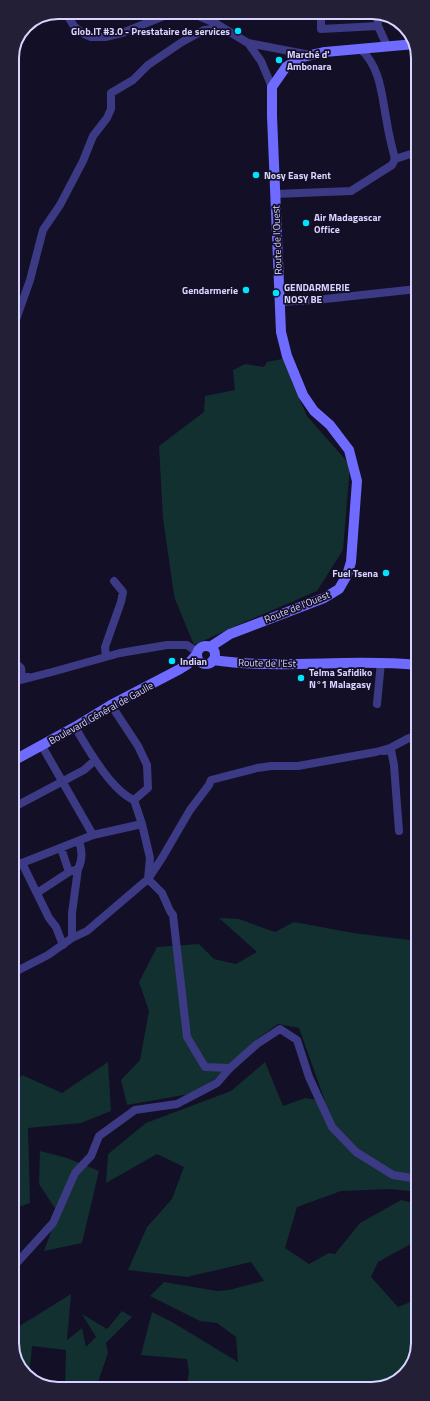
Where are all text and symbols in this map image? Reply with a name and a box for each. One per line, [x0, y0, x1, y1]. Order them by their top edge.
place label: Glob.IT #3.0 - Prestataire de services [71, 24, 230, 39]
marker: Glob.IT #3.0 - Prestataire de services [233, 26, 243, 36]
place label: Marché d' Ambonara [287, 47, 332, 74]
marker: Marché d' Ambonara [274, 55, 284, 65]
place label: Nosy Easy Rent [264, 168, 331, 183]
marker: Nosy Easy Rent [251, 170, 261, 180]
street label: Route de l'Ouest [268, 205, 286, 275]
place label: Air Madagascar Office [314, 210, 382, 237]
marker: Air Madagascar Office [301, 218, 311, 228]
place label: GENDARMERIE NOSY BE [284, 280, 350, 307]
place label: Gendarmerie [182, 283, 238, 298]
marker: Gendarmerie [241, 285, 251, 295]
marker: GENDARMERIE NOSY BE [271, 288, 281, 298]
place label: Fuel Tsena [332, 566, 378, 581]
marker: Fuel Tsena [381, 568, 391, 578]
street label: Route de l'Ouest [262, 587, 332, 627]
place label: Indian [180, 654, 207, 669]
street label: Route de l'Est [238, 655, 297, 671]
marker: Indian [167, 656, 177, 666]
place label: Telma Safidiko N°1 Malagasy [309, 665, 372, 692]
marker: Telma Safidiko N°1 Malagasy [296, 673, 306, 683]
street label: Boulevard Général de Gaulle [46, 678, 156, 748]

